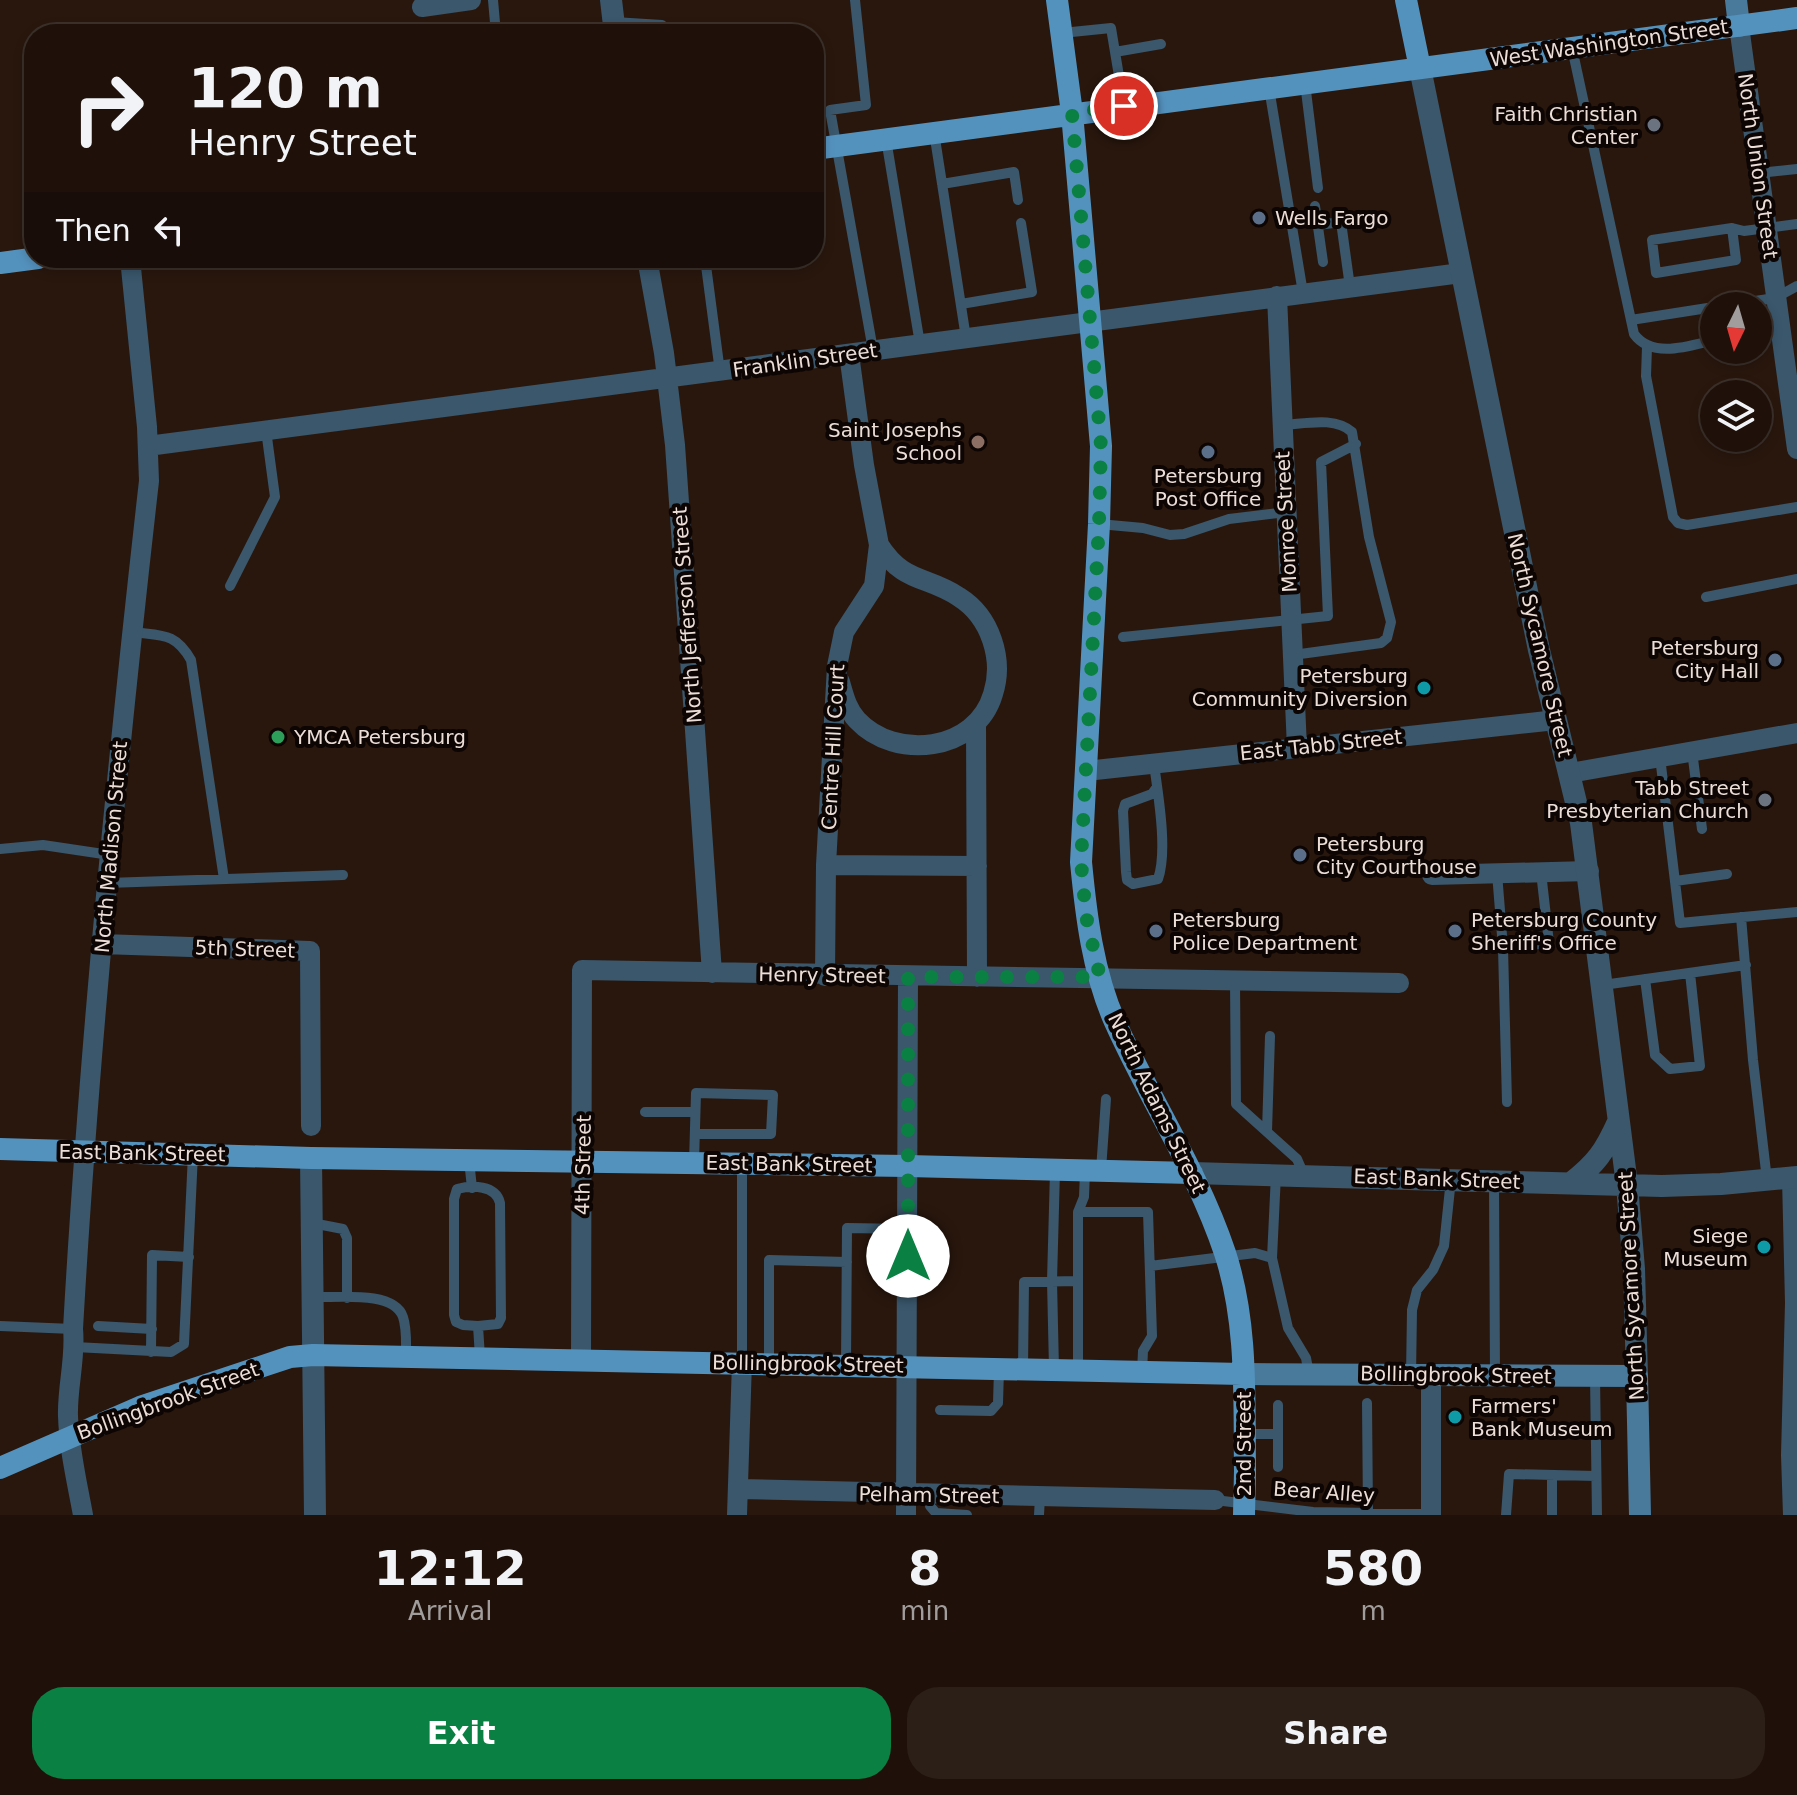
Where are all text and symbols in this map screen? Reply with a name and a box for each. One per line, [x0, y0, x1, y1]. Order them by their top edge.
street label: West Washington Street [1488, 14, 1730, 72]
text: 120 m [188, 55, 383, 120]
icon: right [56, 56, 160, 160]
pin [1090, 72, 1158, 140]
street label: North Union Street [1733, 72, 1783, 261]
icon: arrive [1102, 84, 1146, 128]
place label: Faith Christian Center [1494, 102, 1639, 149]
marker: Faith Christian Center [1645, 116, 1663, 134]
text: Henry Street [188, 122, 417, 163]
place label: Wells Fargo [1275, 206, 1389, 230]
icon: left [147, 208, 191, 252]
marker: Wells Fargo [1250, 209, 1268, 227]
text: Then [56, 213, 131, 248]
north arrow [1700, 292, 1772, 364]
map controls [1700, 292, 1772, 452]
street label: Franklin Street [731, 338, 879, 382]
button: layers [1700, 380, 1772, 452]
place label: Saint Josephs School [828, 418, 962, 465]
marker: Saint Josephs School [969, 433, 987, 451]
marker: Petersburg Post Office [1199, 443, 1217, 461]
street label: Monroe Street [1270, 451, 1302, 593]
place label: Petersburg Post Office [1154, 464, 1262, 511]
street label: North Jefferson Street [667, 506, 707, 724]
street label: North Sycamore Street [1503, 531, 1577, 759]
place label: Petersburg City Hall [1651, 636, 1759, 683]
marker: Petersburg City Hall [1766, 651, 1784, 669]
street label: Centre Hill Court [817, 663, 849, 831]
place label: Petersburg Community Diversion [1192, 664, 1408, 711]
marker: Petersburg Community Diversion [1415, 679, 1433, 697]
place label: YMCA Petersburg [293, 725, 466, 749]
street label: East Tabb Street [1239, 725, 1404, 765]
marker: YMCA Petersburg [269, 728, 287, 746]
street label: North Madison Street [90, 740, 132, 954]
place label: Tabb Street Presbyterian Church [1546, 776, 1749, 823]
marker: Tabb Street Presbyterian Church [1756, 791, 1774, 809]
place label: Petersburg City Courthouse [1316, 832, 1477, 879]
marker: Petersburg City Courthouse [1291, 846, 1309, 864]
place label: Petersburg Police Department [1172, 908, 1358, 955]
place label: Petersburg County Sheriff's Office [1471, 908, 1657, 955]
marker: Petersburg Police Department [1147, 922, 1165, 940]
marker: Petersburg County Sheriff's Office [1446, 922, 1464, 940]
street label: 5th Street [194, 935, 296, 963]
street label: Henry Street [758, 962, 886, 988]
street label: North Adams Street [1103, 1009, 1211, 1197]
street label: 4th Street [570, 1114, 596, 1215]
street label: East Bank Street [58, 1140, 226, 1166]
street label: East Bank Street [705, 1151, 873, 1177]
street label: East Bank Street [1353, 1164, 1521, 1194]
street label: North Sycamore Street [1613, 1171, 1649, 1401]
position arrow [866, 1214, 950, 1298]
place label: Siege Museum [1663, 1224, 1748, 1271]
marker: Siege Museum [1755, 1238, 1773, 1256]
street label: Bollingbrook Street [712, 1350, 904, 1378]
street label: Bollingbrook Street [74, 1357, 262, 1445]
street label: Bollingbrook Street [1360, 1361, 1552, 1389]
street label: 2nd Street [1232, 1391, 1256, 1497]
place label: Farmers' Bank Museum [1471, 1394, 1612, 1441]
marker: Farmers' Bank Museum [1446, 1408, 1464, 1426]
street label: Bear Alley [1272, 1476, 1376, 1508]
street label: Pelham Street [858, 1482, 1000, 1508]
text: 12:12 [374, 1540, 527, 1596]
text: 8 [908, 1540, 941, 1596]
text: 580 [1323, 1540, 1423, 1596]
text: Arrival [408, 1596, 492, 1626]
text: min [900, 1596, 949, 1626]
text: m [1360, 1596, 1386, 1626]
button: Exit [32, 1687, 891, 1779]
button: Share [907, 1687, 1765, 1779]

